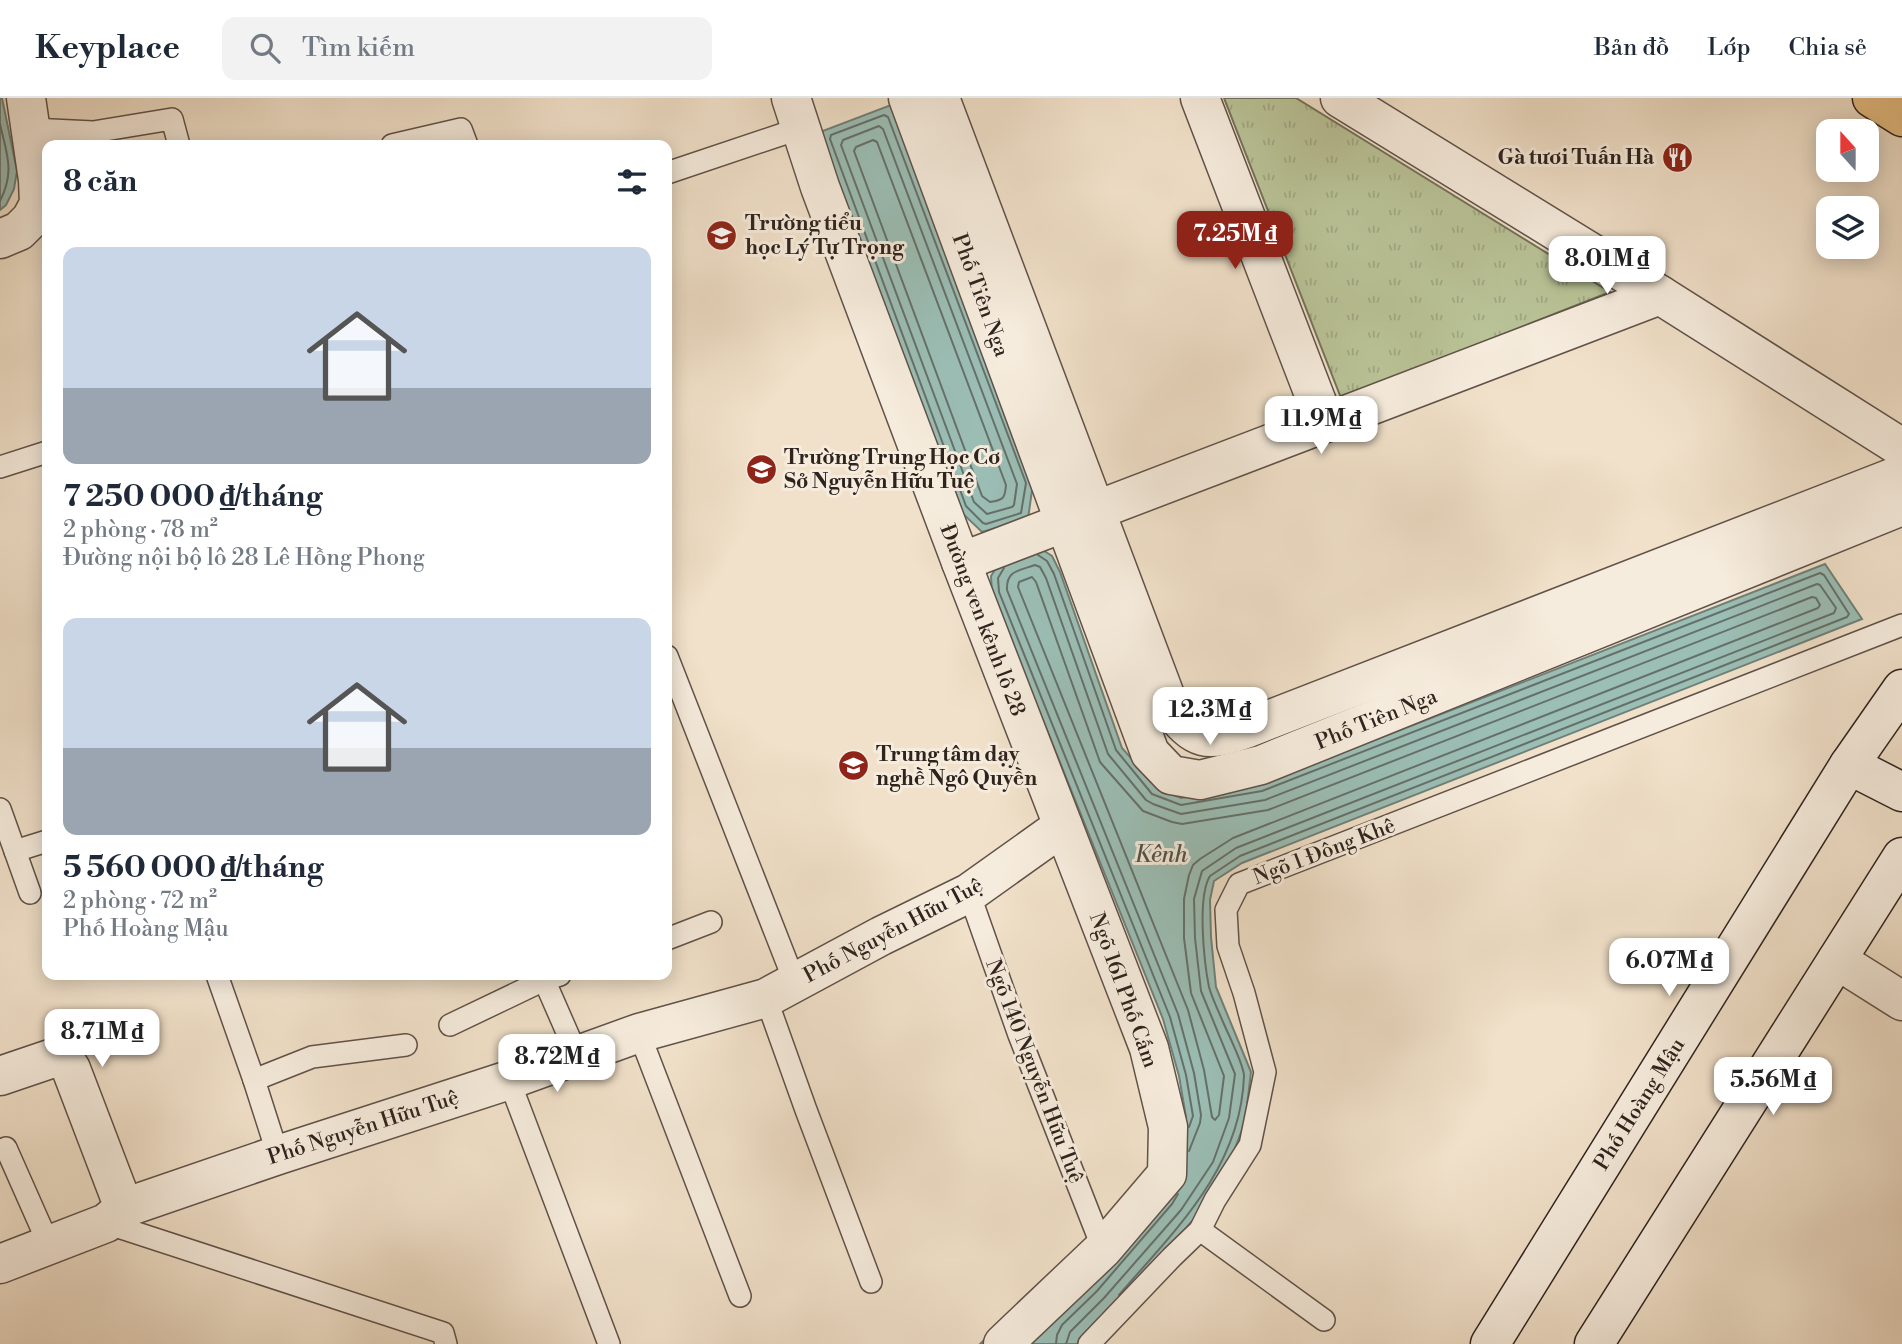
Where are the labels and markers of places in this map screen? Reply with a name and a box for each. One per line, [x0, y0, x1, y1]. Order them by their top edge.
restaurant icon: Gà tươi Tuấn Hà [1660, 140, 1694, 174]
place label: Gà tươi Tuấn Hà [1497, 145, 1655, 171]
place label: Trường tiểu học Lý Tự Trọng [745, 211, 905, 261]
pin: 7.25M ₫ [1170, 212, 1300, 271]
school or university icon: Trường tiểu học Lý Tự Trọng [705, 218, 739, 252]
pin: 8.01M ₫ [1542, 236, 1672, 296]
pin: 11.9M ₫ [1256, 396, 1386, 456]
place label: Trường Trung Học Cơ Sở Nguyễn Hữu Tuệ [784, 445, 1000, 495]
school or university icon: Trường Trung Học Cơ Sở Nguyễn Hữu Tuệ [744, 452, 778, 486]
pin: 12.3M ₫ [1145, 688, 1275, 747]
place label: Trung tâm dạy nghề Ngô Quyền [876, 742, 1037, 792]
school or university icon: Trung tâm dạy nghề Ngô Quyền [836, 749, 870, 783]
pin: 6.07M ₫ [1604, 939, 1734, 998]
pin: 8.71M ₫ [37, 1010, 167, 1069]
pin: 8.72M ₫ [492, 1034, 622, 1094]
pin: 5.56M ₫ [1708, 1058, 1838, 1117]

